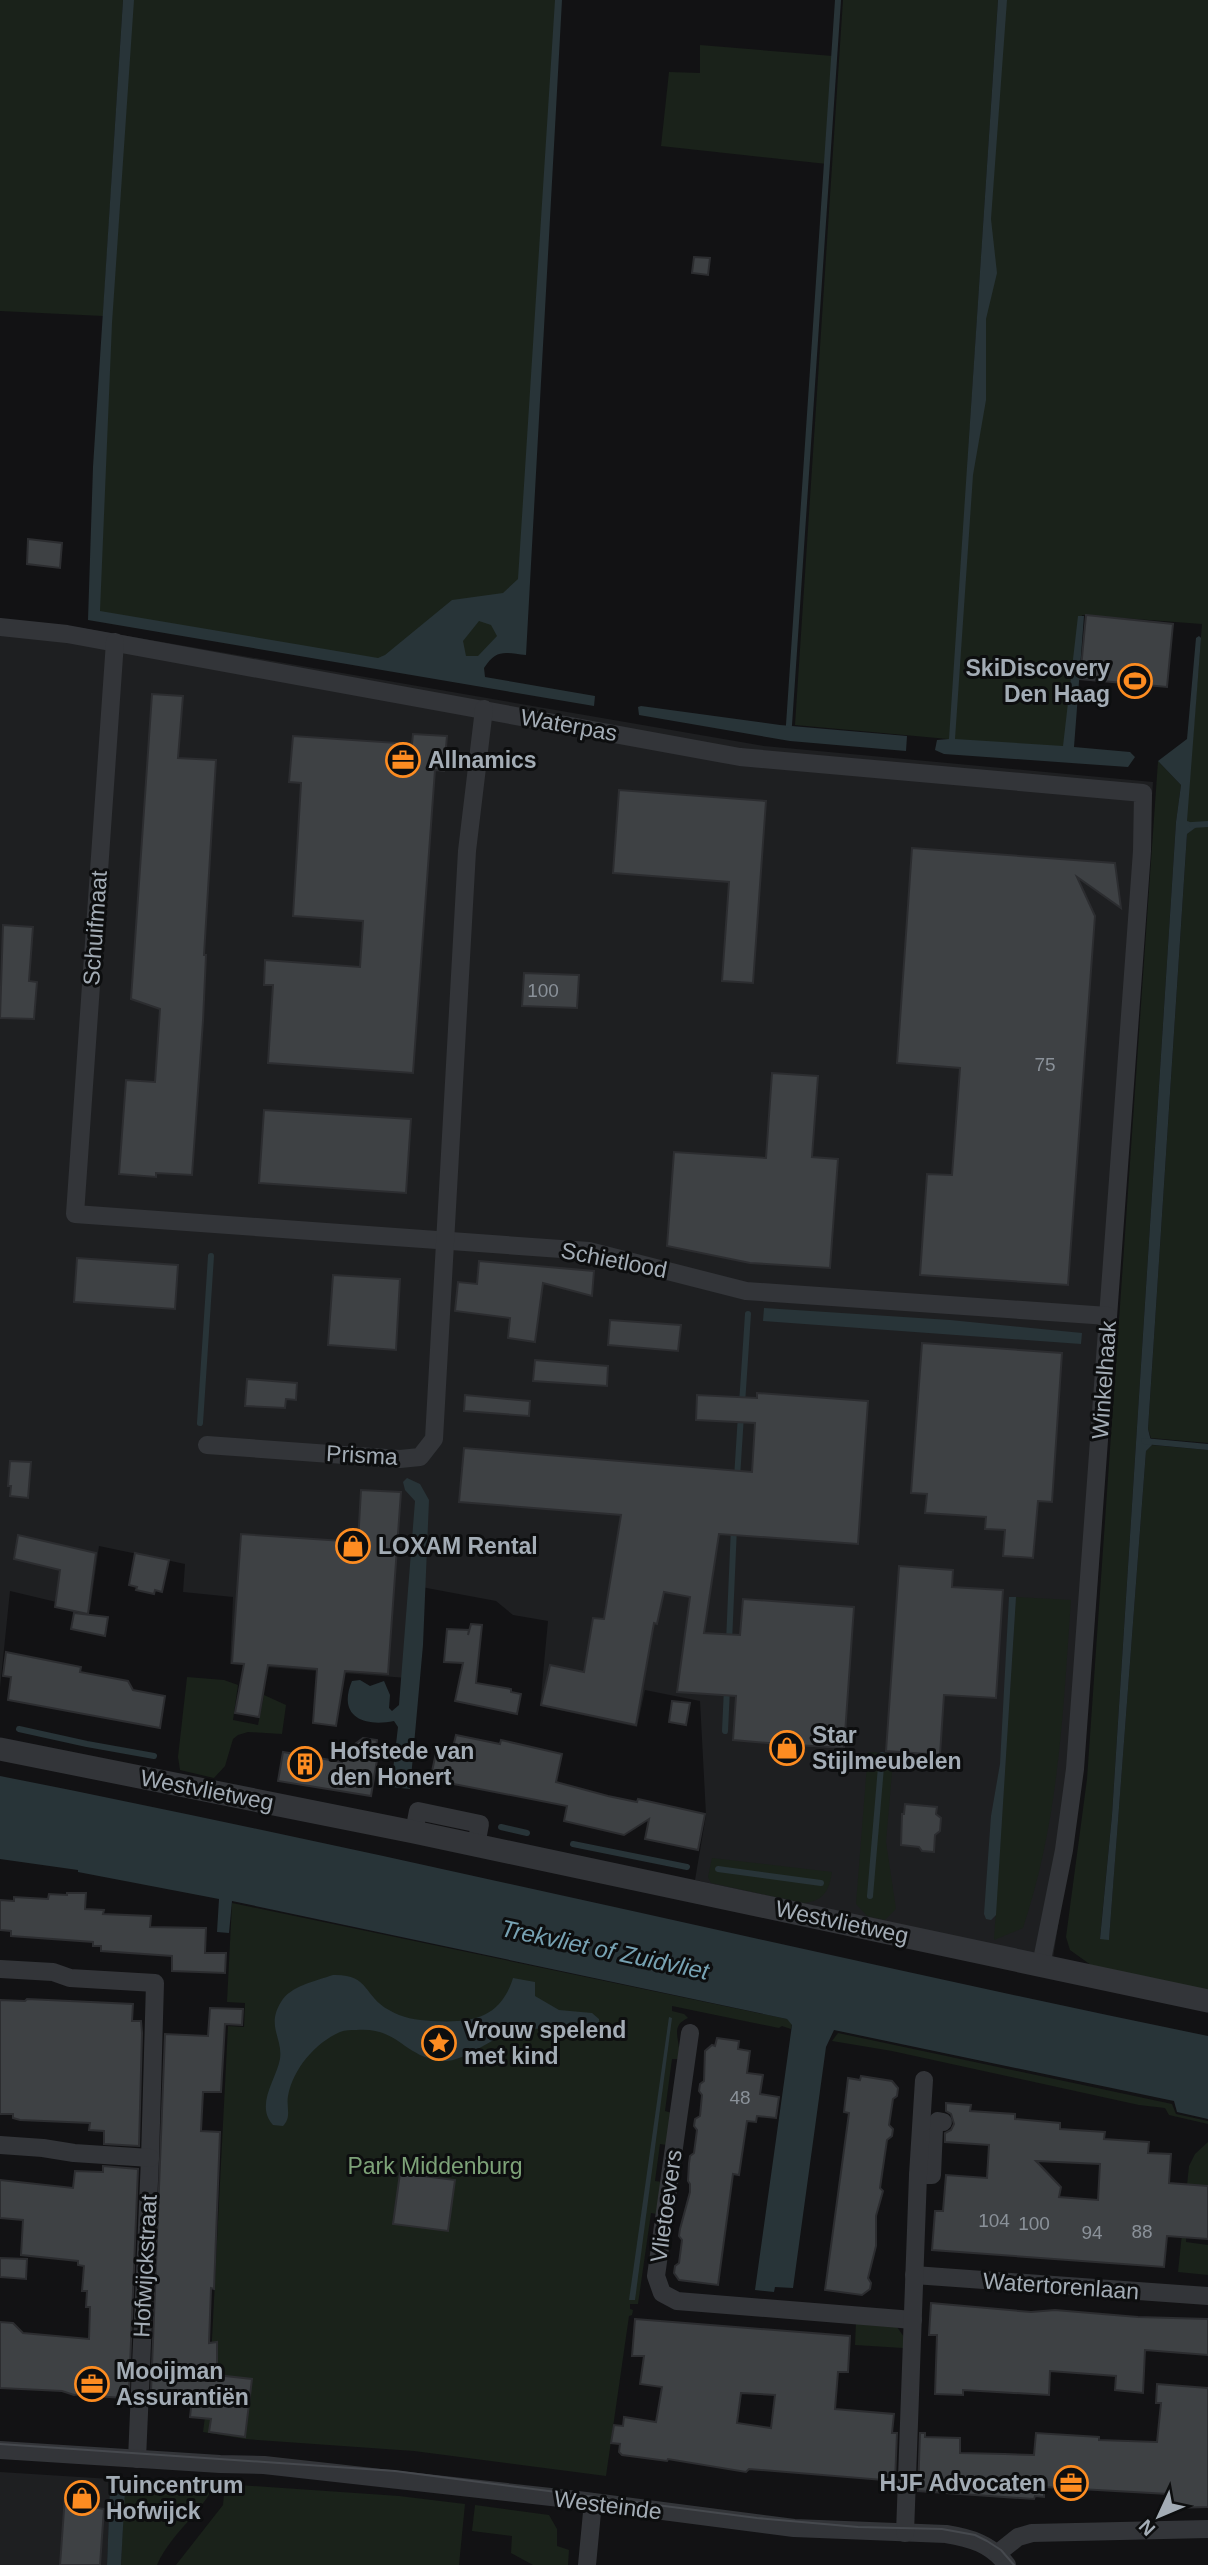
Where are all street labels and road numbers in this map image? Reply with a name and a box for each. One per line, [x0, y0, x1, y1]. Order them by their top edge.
street label: Waterpas [519, 704, 619, 746]
street label: Schuifmaat [78, 869, 112, 986]
street label: Schietlood [559, 1237, 669, 1283]
street label: Winkelhaak [1087, 1319, 1121, 1440]
street label: Prisma [326, 1440, 399, 1470]
street label: Westvlietweg [138, 1764, 276, 1816]
street label: Westvlietweg [773, 1895, 911, 1949]
street label: Vlietoevers [645, 2148, 687, 2264]
street label: Hofwijckstraat [128, 2193, 162, 2338]
street label: Watertorenlaan [982, 2268, 1140, 2304]
street label: Westeinde [553, 2485, 663, 2525]

